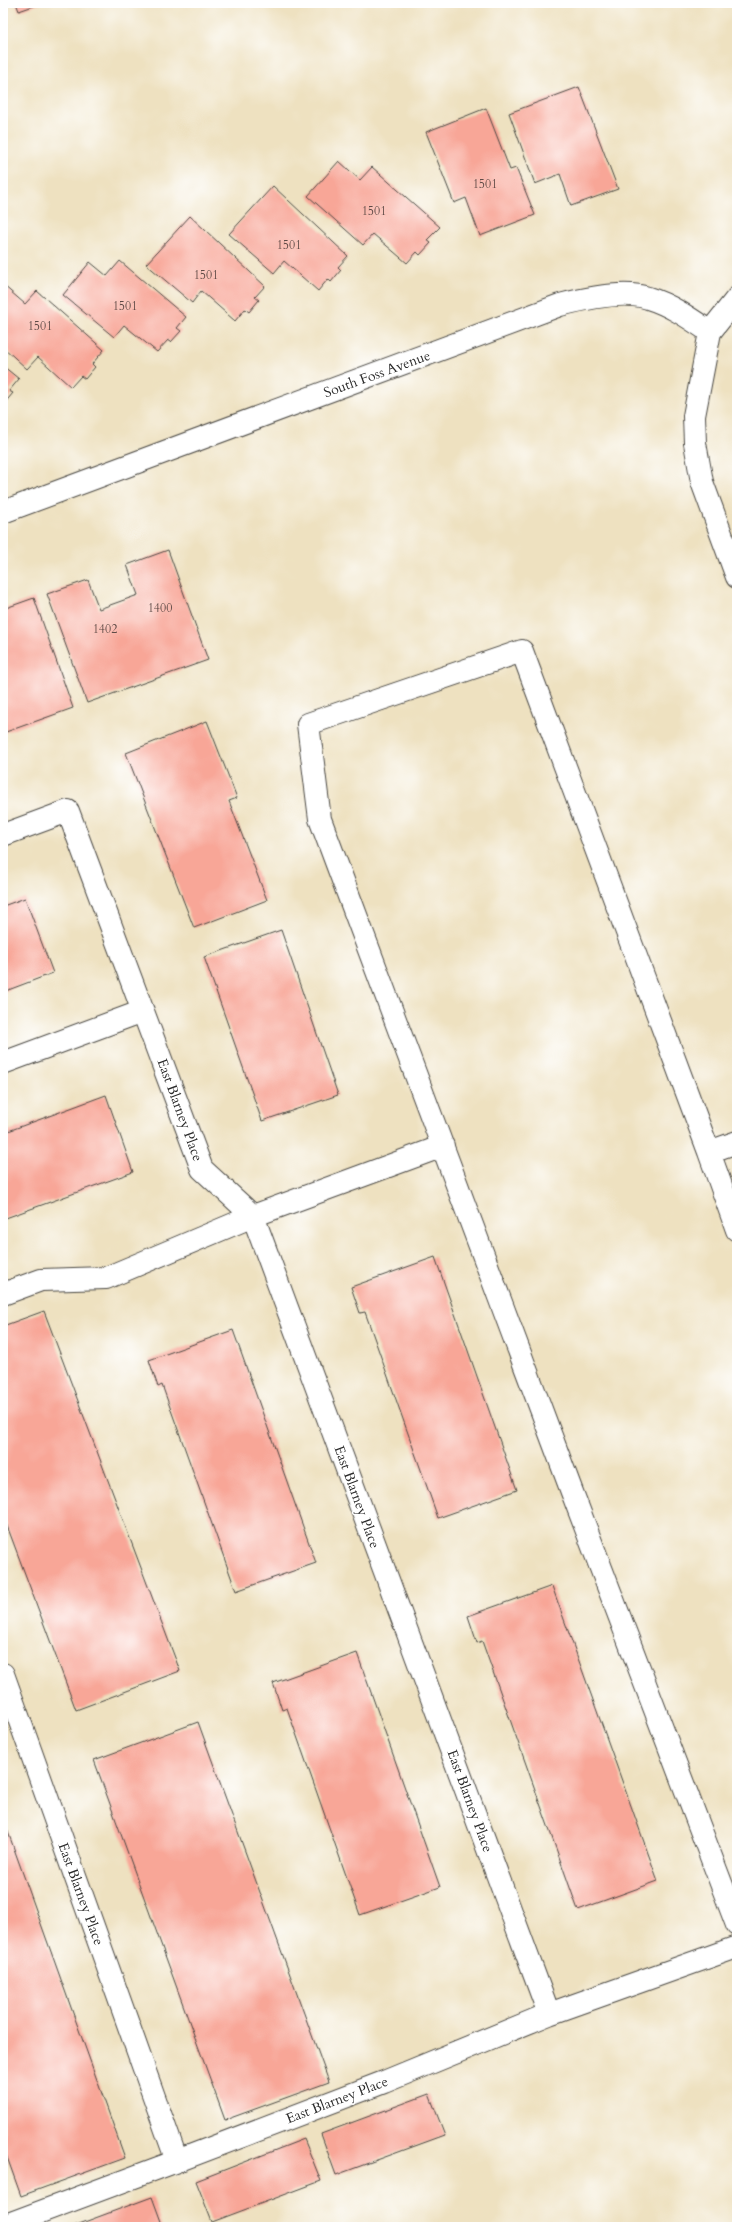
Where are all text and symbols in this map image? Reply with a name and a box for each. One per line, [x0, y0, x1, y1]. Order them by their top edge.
house number: 1501 [473, 176, 497, 192]
house number: 1501 [362, 203, 386, 219]
house number: 1501 [277, 237, 301, 253]
house number: 1501 [194, 267, 218, 283]
house number: 1501 [113, 298, 137, 314]
house number: 1501 [28, 318, 52, 334]
street label: South Foss Avenue [321, 346, 433, 402]
house number: 1400 [148, 600, 172, 616]
house number: 1402 [93, 621, 117, 637]
street label: East Blarney Place [153, 1056, 207, 1164]
street label: East Blarney Place [330, 1443, 384, 1551]
street label: East Blarney Place [443, 1747, 497, 1855]
street label: East Blarney Place [54, 1840, 108, 1948]
street label: East Blarney Place [283, 2072, 391, 2128]

